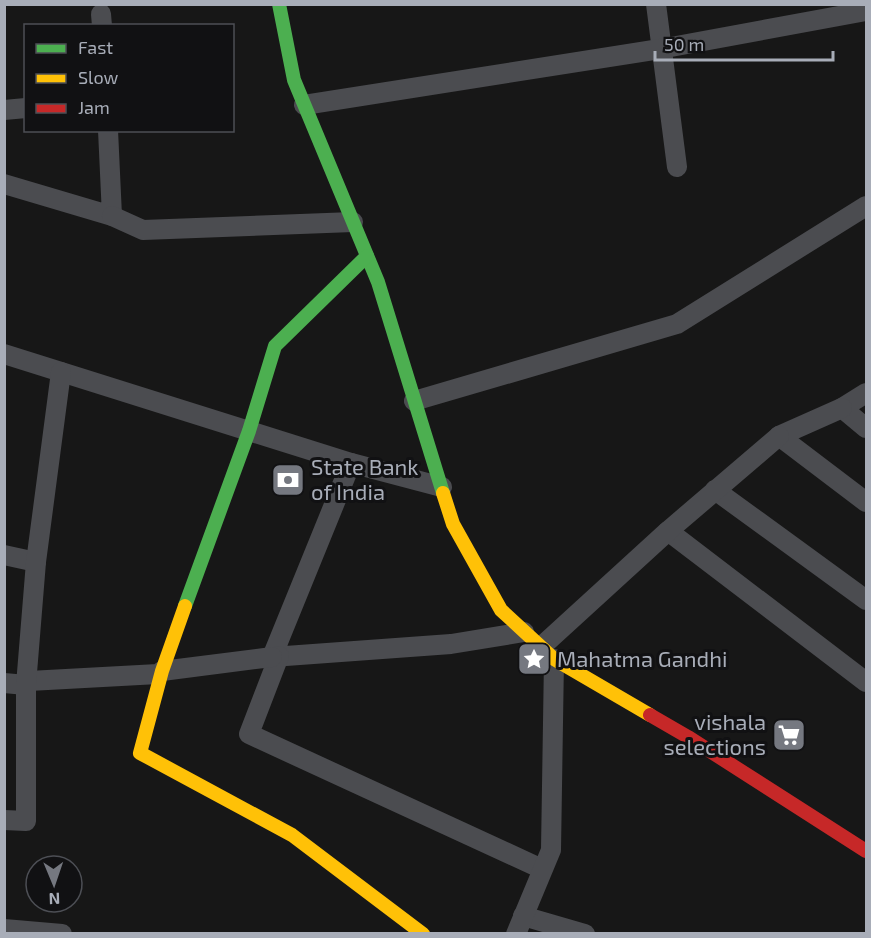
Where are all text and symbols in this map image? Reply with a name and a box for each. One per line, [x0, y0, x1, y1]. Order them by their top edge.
legend [24, 24, 234, 132]
scale bar [655, 24, 834, 62]
text: 50 m [664, 33, 704, 55]
text: Fast [78, 36, 113, 58]
text: Slow [78, 66, 119, 88]
text: Jam [78, 96, 110, 118]
place label: State Bank of India [311, 453, 418, 504]
bank icon: State Bank of India [270, 462, 306, 498]
place icon: Mahatma Gandhi [516, 641, 552, 677]
place label: Mahatma Gandhi [557, 645, 727, 671]
place label: vishala selections [664, 708, 766, 759]
supermarket icon: vishala selections [771, 717, 807, 753]
north arrow [24, 854, 84, 914]
text: N [48, 890, 61, 909]

